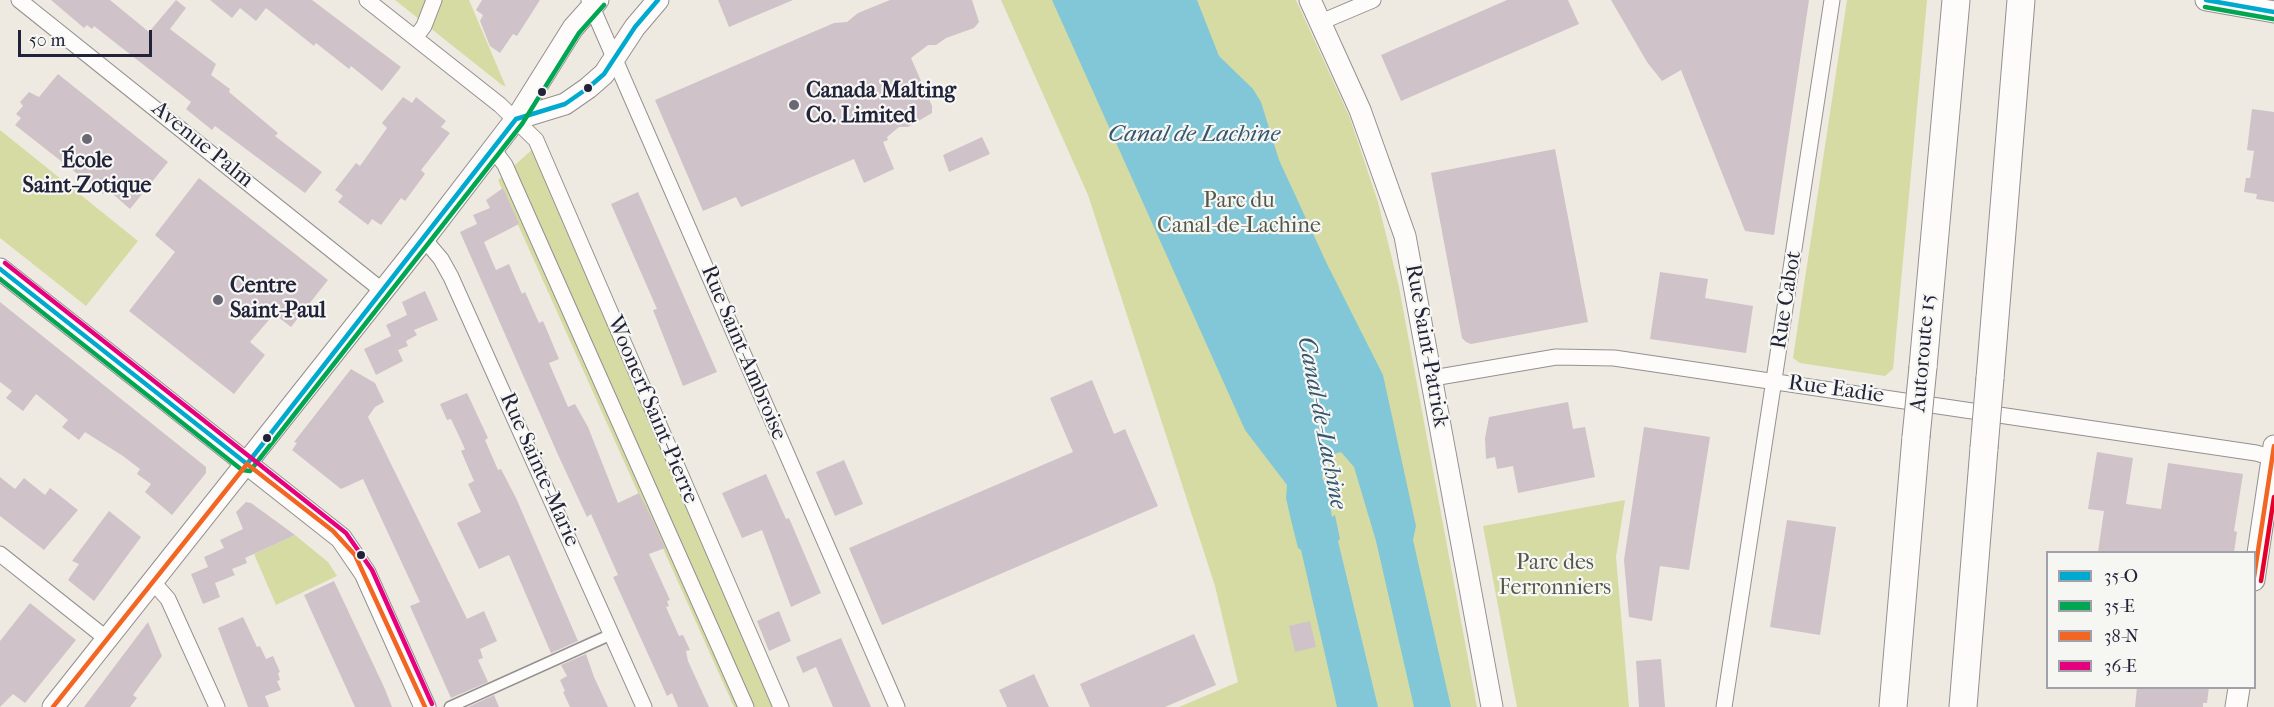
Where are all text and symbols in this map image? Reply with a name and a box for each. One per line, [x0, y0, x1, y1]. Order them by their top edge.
scale bar [21, 18, 154, 56]
text: 50 m [29, 30, 65, 51]
place label: Canada Malting Co. Limited [806, 79, 956, 130]
unlabelled marker [582, 82, 594, 94]
unlabelled marker [536, 86, 548, 98]
street label: Avenue Palm [146, 96, 258, 194]
marker: Canada Malting Co. Limited [787, 98, 801, 112]
water label: Canal de Lachine [1108, 121, 1280, 149]
marker: École Saint-Zotique [80, 132, 94, 146]
place label: École Saint-Zotique [23, 149, 151, 200]
park label: Parc du Canal-de-Lachine [1157, 189, 1321, 240]
street label: Rue Cabot [1766, 249, 1808, 351]
street label: Rue Saint-Ambroise [694, 262, 792, 444]
street label: Rue Saint-Patrick [1399, 262, 1453, 430]
place label: Centre Saint-Paul [230, 274, 326, 326]
marker: Centre Saint-Paul [211, 293, 225, 307]
street label: Autoroute 15 [1906, 293, 1942, 413]
street label: Woonerf Saint-Pierre [601, 312, 703, 508]
water label: Canal-de-Lachine [1290, 334, 1352, 512]
street label: Rue Eadie [1786, 370, 1886, 410]
street label: Rue Sainte-Marie [493, 389, 585, 551]
unlabelled marker [261, 432, 273, 444]
unlabelled marker [355, 549, 367, 561]
park label: Parc des Ferronniers [1499, 551, 1611, 602]
legend [2046, 551, 2256, 689]
text: 35-O [2104, 566, 2138, 587]
text: 35-E [2104, 596, 2135, 617]
text: 38-N [2104, 626, 2139, 647]
text: 36-E [2104, 656, 2137, 677]

